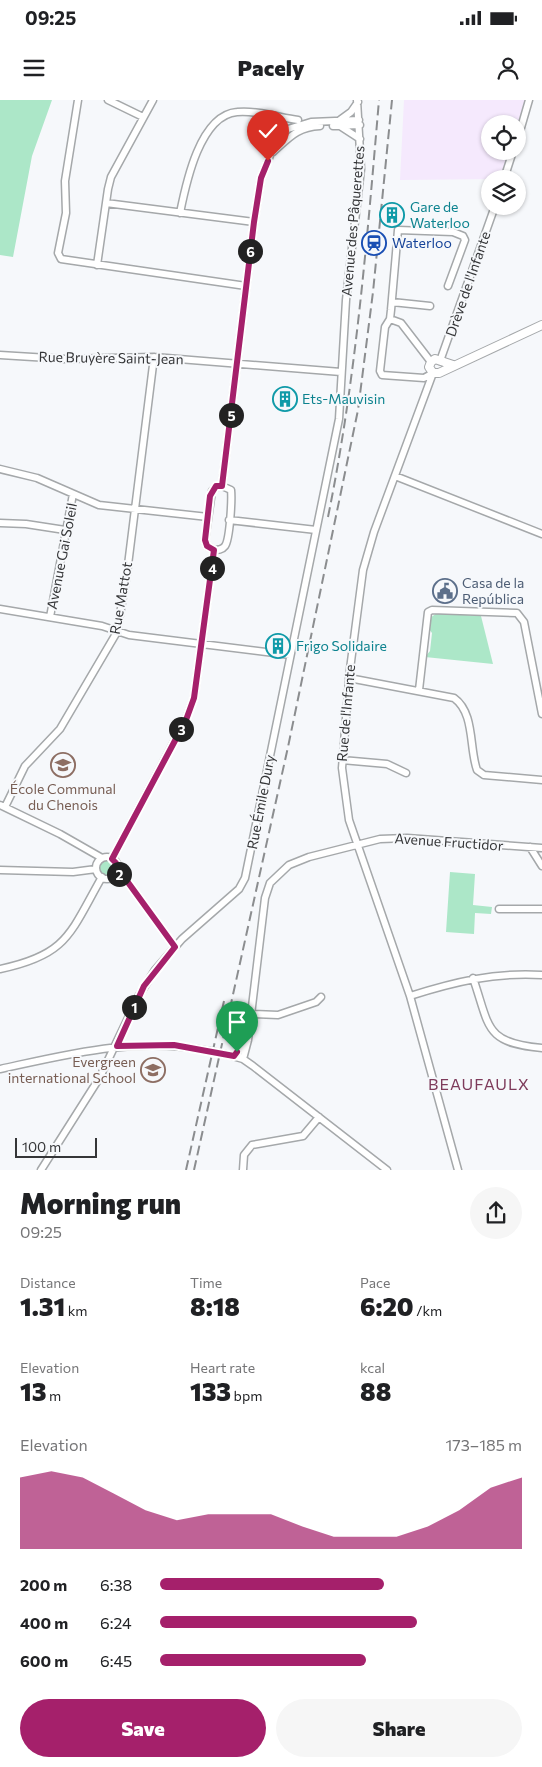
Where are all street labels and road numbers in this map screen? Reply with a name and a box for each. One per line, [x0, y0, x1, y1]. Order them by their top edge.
street label: Avenue des Pâquerettes [337, 145, 368, 297]
street label: Drève de l'Infante [442, 229, 493, 339]
street label: Rue Bruyère Saint-Jean [38, 348, 184, 367]
street label: Avenue Gai Soleil [43, 501, 80, 610]
street label: Rue Mattot [106, 560, 135, 635]
street label: Rue de l'Infante [333, 664, 358, 762]
street label: Rue Émile Dury [243, 753, 278, 851]
street label: Avenue Fructidor [394, 829, 504, 854]

